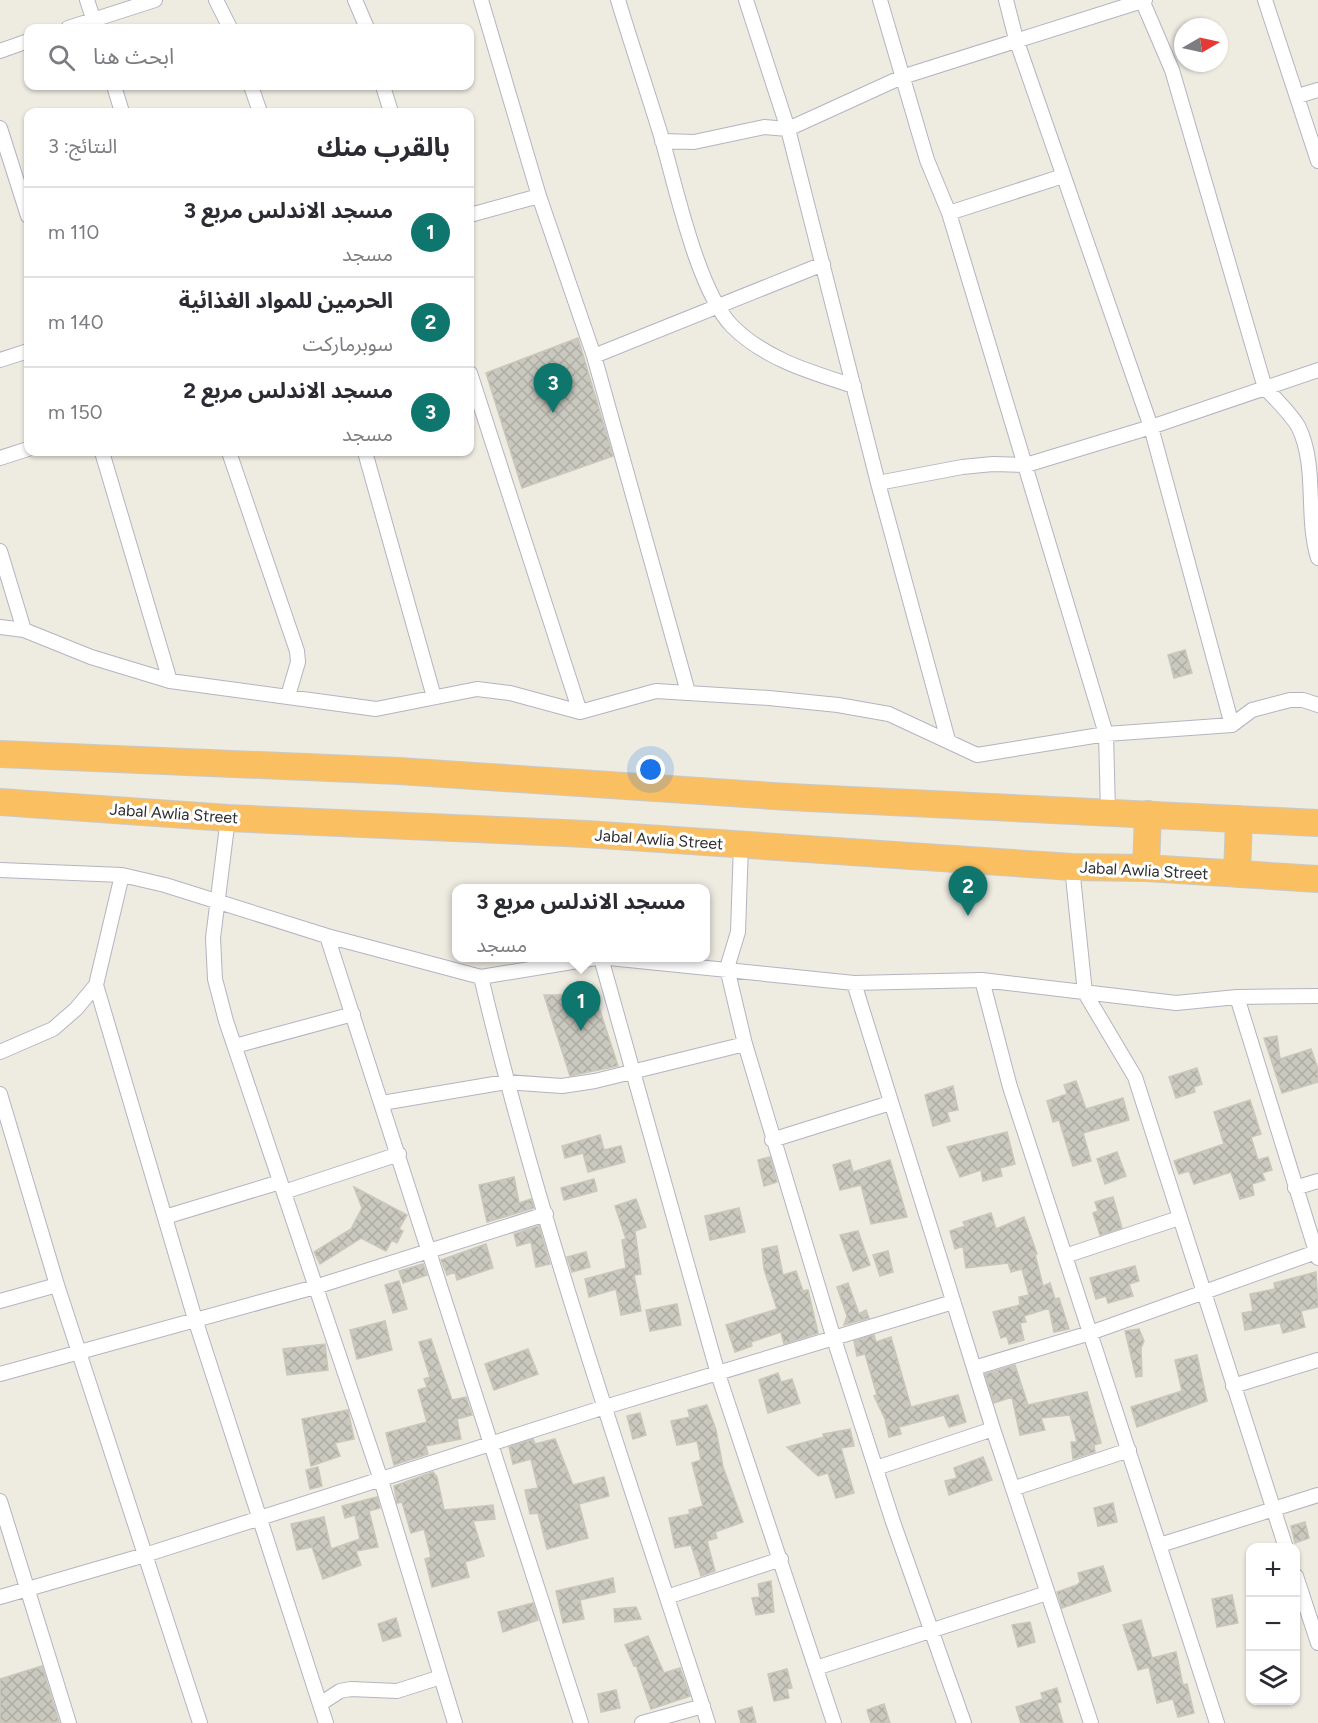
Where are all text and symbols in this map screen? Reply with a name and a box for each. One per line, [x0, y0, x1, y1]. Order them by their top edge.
north arrow [1174, 18, 1228, 72]
search box [24, 24, 474, 90]
icon: search [45, 41, 78, 74]
text: ابحث هنا [93, 43, 174, 70]
text: بالقرب منك [317, 131, 450, 163]
text: النتائج: 3 [48, 134, 117, 158]
text: مسجد الاندلس مربع 3 [184, 197, 393, 224]
text: 110 m [48, 220, 99, 244]
text: 1 [426, 220, 435, 244]
text: مسجد [342, 242, 393, 266]
text: الحرمين للمواد الغذائية [179, 287, 393, 314]
text: 140 m [48, 310, 103, 334]
text: 2 [425, 310, 436, 334]
text: سوبرماركت [302, 332, 393, 356]
pin: 3 [534, 364, 572, 413]
text: مسجد الاندلس مربع 2 [183, 377, 393, 404]
text: 150 m [48, 400, 103, 424]
text: 3 [425, 400, 436, 424]
text: مسجد [342, 422, 393, 446]
your location [636, 755, 665, 784]
street label: Jabal Awlia Street [109, 800, 239, 827]
street label: Jabal Awlia Street [594, 826, 724, 853]
street label: Jabal Awlia Street [1079, 858, 1209, 883]
pin: 2 [948, 866, 988, 916]
popup [452, 884, 710, 962]
text: مسجد الاندلس مربع 3 [476, 888, 686, 915]
text: مسجد [476, 933, 527, 957]
pin: 1 [562, 982, 600, 1031]
map controls [1246, 1543, 1300, 1705]
button: + [1246, 1543, 1300, 1597]
button: − [1246, 1597, 1300, 1651]
button: layers [1246, 1651, 1300, 1705]

